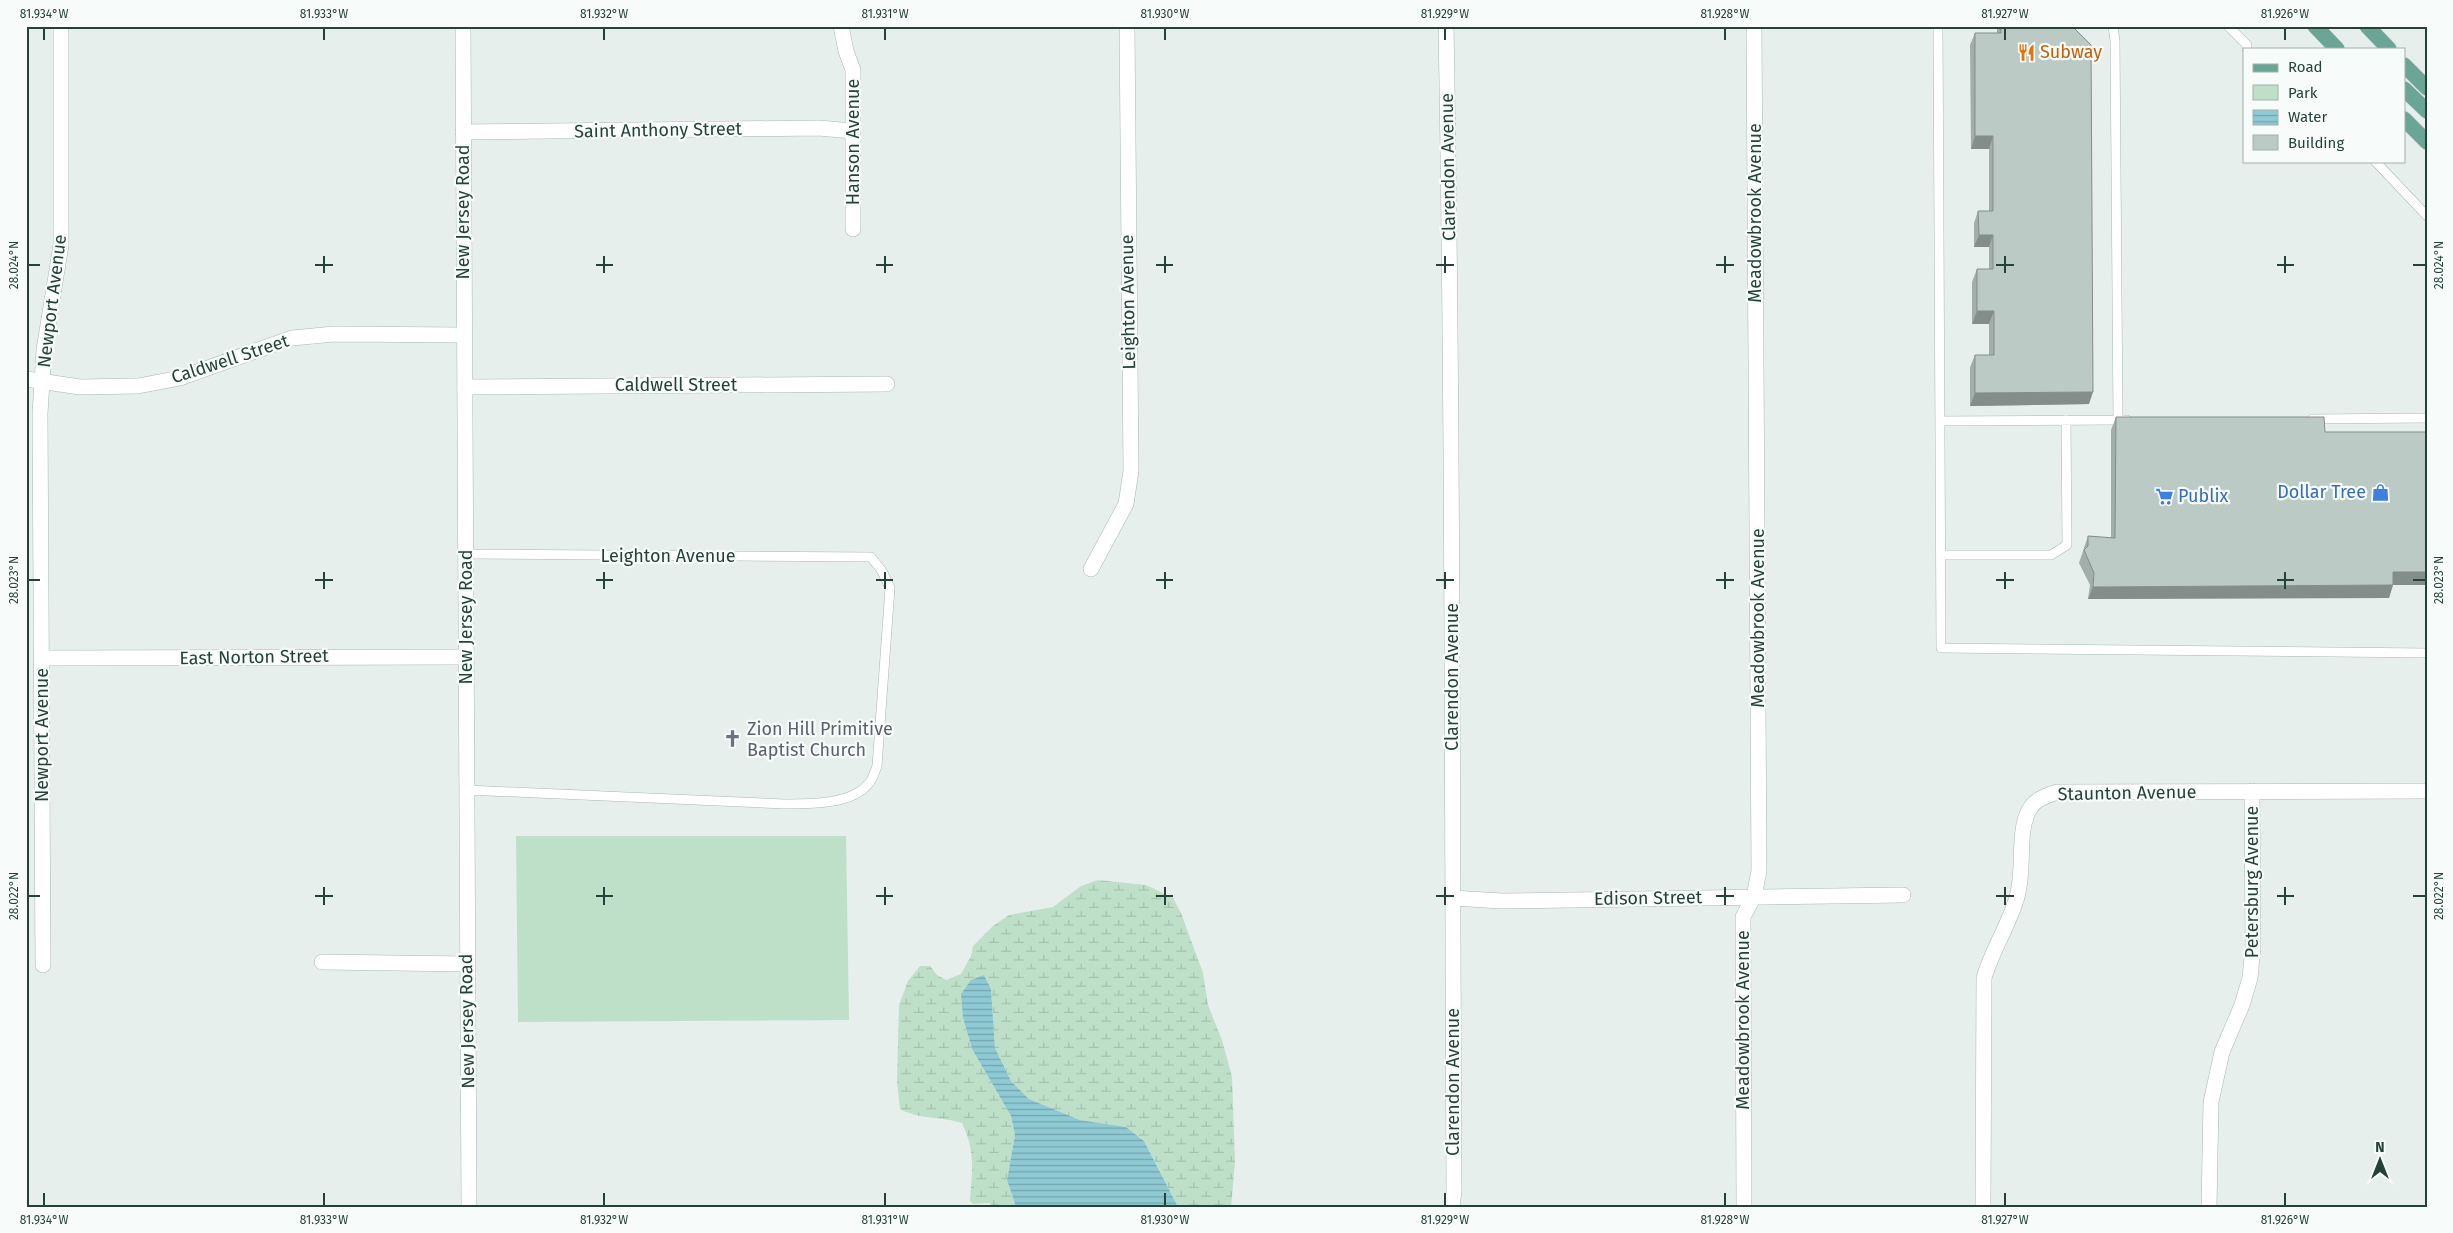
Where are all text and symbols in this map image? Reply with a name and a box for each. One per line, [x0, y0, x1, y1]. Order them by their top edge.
text: 81.934°W [20, 7, 68, 21]
text: 81.933°W [300, 7, 348, 21]
text: 81.932°W [580, 7, 628, 21]
text: 81.931°W [861, 7, 909, 21]
text: 81.930°W [1141, 7, 1190, 21]
text: 81.929°W [1421, 7, 1469, 21]
text: 81.928°W [1701, 7, 1749, 21]
text: 81.927°W [1981, 7, 2029, 21]
text: 81.926°W [2261, 7, 2309, 21]
place label: Subway [2040, 41, 2102, 63]
restaurant icon: Subway [2016, 42, 2036, 62]
legend [2243, 48, 2406, 162]
text: Road [2288, 58, 2323, 76]
street label: Hanson Avenue [842, 79, 864, 205]
text: Park [2288, 84, 2318, 102]
street label: Clarendon Avenue [1436, 93, 1460, 241]
text: Water [2288, 108, 2327, 126]
street label: Saint Anthony Street [574, 118, 743, 142]
street label: Meadowbrook Avenue [1744, 123, 1766, 303]
text: Building [2288, 134, 2344, 152]
street label: New Jersey Road [452, 144, 474, 280]
street label: Newport Avenue [33, 233, 71, 369]
street label: Leighton Avenue [1116, 234, 1140, 370]
text: 28.024°N [7, 241, 21, 289]
text: 28.024°N [2432, 241, 2446, 289]
street label: Caldwell Street [168, 329, 292, 388]
street label: Caldwell Street [615, 374, 738, 396]
place label: Dollar Tree [2277, 481, 2366, 503]
shop icon: Dollar Tree [2370, 482, 2390, 502]
place label: Publix [2178, 485, 2228, 507]
supermarket icon: Publix [2154, 486, 2174, 506]
street label: Meadowbrook Avenue [1747, 528, 1769, 708]
street label: Leighton Avenue [600, 545, 736, 567]
street label: New Jersey Road [455, 549, 477, 685]
text: 28.023°N [7, 556, 21, 604]
text: 28.023°N [2432, 556, 2446, 604]
street label: Clarendon Avenue [1441, 603, 1463, 751]
street label: East Norton Street [179, 645, 329, 669]
street label: Newport Avenue [31, 668, 53, 802]
place label: Zion Hill Primitive Baptist Church [747, 718, 893, 761]
church icon: Zion Hill Primitive Baptist Church [723, 729, 743, 749]
street label: Staunton Avenue [2057, 781, 2197, 805]
street label: Petersburg Avenue [2241, 806, 2263, 958]
text: 28.022°N [7, 872, 21, 920]
text: 28.022°N [2432, 872, 2446, 920]
street label: Edison Street [1594, 886, 1703, 910]
street label: Meadowbrook Avenue [1732, 930, 1754, 1110]
street label: New Jersey Road [455, 953, 479, 1089]
street label: Clarendon Avenue [1442, 1008, 1464, 1156]
north arrow [2356, 1136, 2406, 1186]
text: N [2375, 1139, 2385, 1156]
text: 81.934°W [20, 1213, 68, 1227]
text: 81.933°W [300, 1213, 348, 1227]
text: 81.932°W [580, 1213, 628, 1227]
text: 81.931°W [861, 1213, 909, 1227]
text: 81.930°W [1141, 1213, 1190, 1227]
text: 81.929°W [1421, 1213, 1469, 1227]
text: 81.928°W [1701, 1213, 1749, 1227]
text: 81.927°W [1981, 1213, 2029, 1227]
text: 81.926°W [2261, 1213, 2309, 1227]

